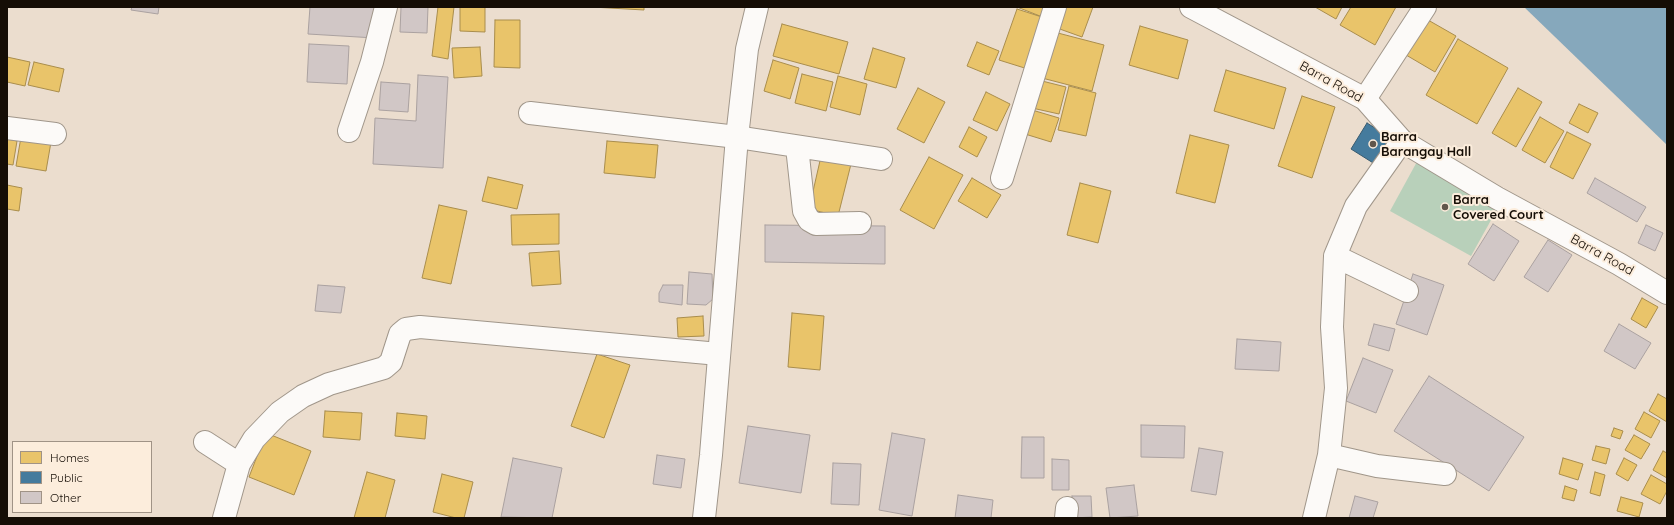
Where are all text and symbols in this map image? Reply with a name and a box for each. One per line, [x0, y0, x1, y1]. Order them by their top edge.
street label: Barra Road [1297, 58, 1365, 106]
place label: Barra Barangay Hall [1381, 129, 1471, 160]
marker: Barra Barangay Hall [1368, 139, 1378, 149]
place label: Barra Covered Court [1453, 192, 1544, 223]
marker: Barra Covered Court [1440, 202, 1450, 212]
street label: Barra Road [1568, 231, 1636, 279]
legend [12, 441, 152, 513]
text: Homes [50, 450, 89, 465]
text: Public [50, 470, 83, 485]
text: Other [50, 490, 81, 505]

